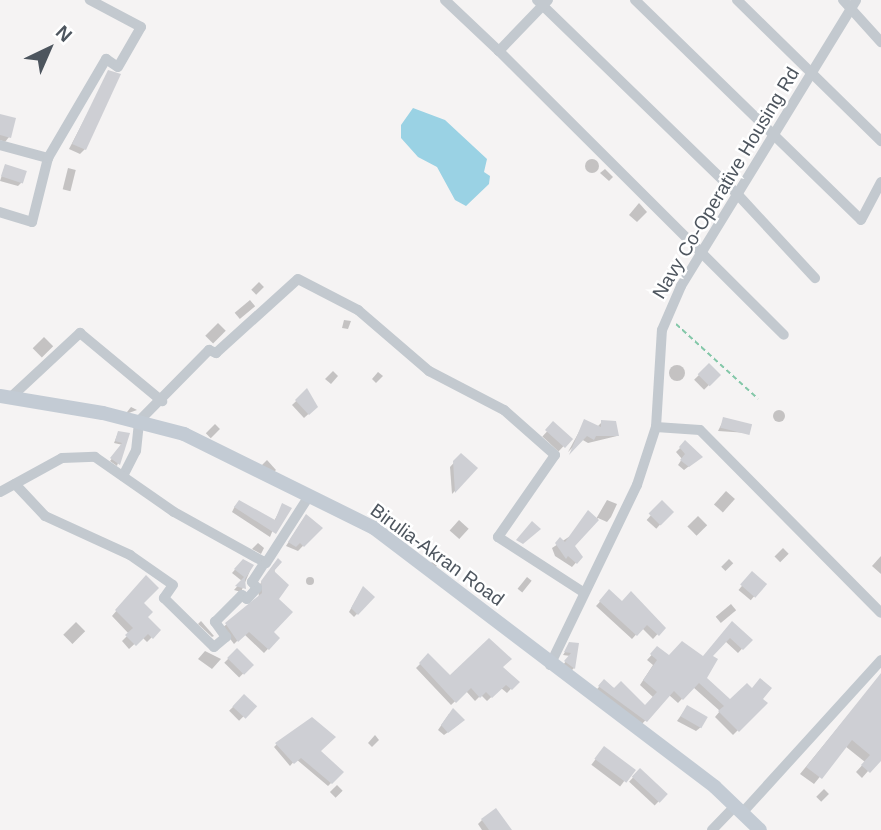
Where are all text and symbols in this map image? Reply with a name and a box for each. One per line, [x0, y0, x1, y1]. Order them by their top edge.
north arrow [14, 14, 84, 84]
text: N [52, 21, 76, 46]
street label: Navy Co-Operative Housing Rd [648, 63, 804, 303]
street label: Birulia-Akran Road [366, 499, 508, 611]

